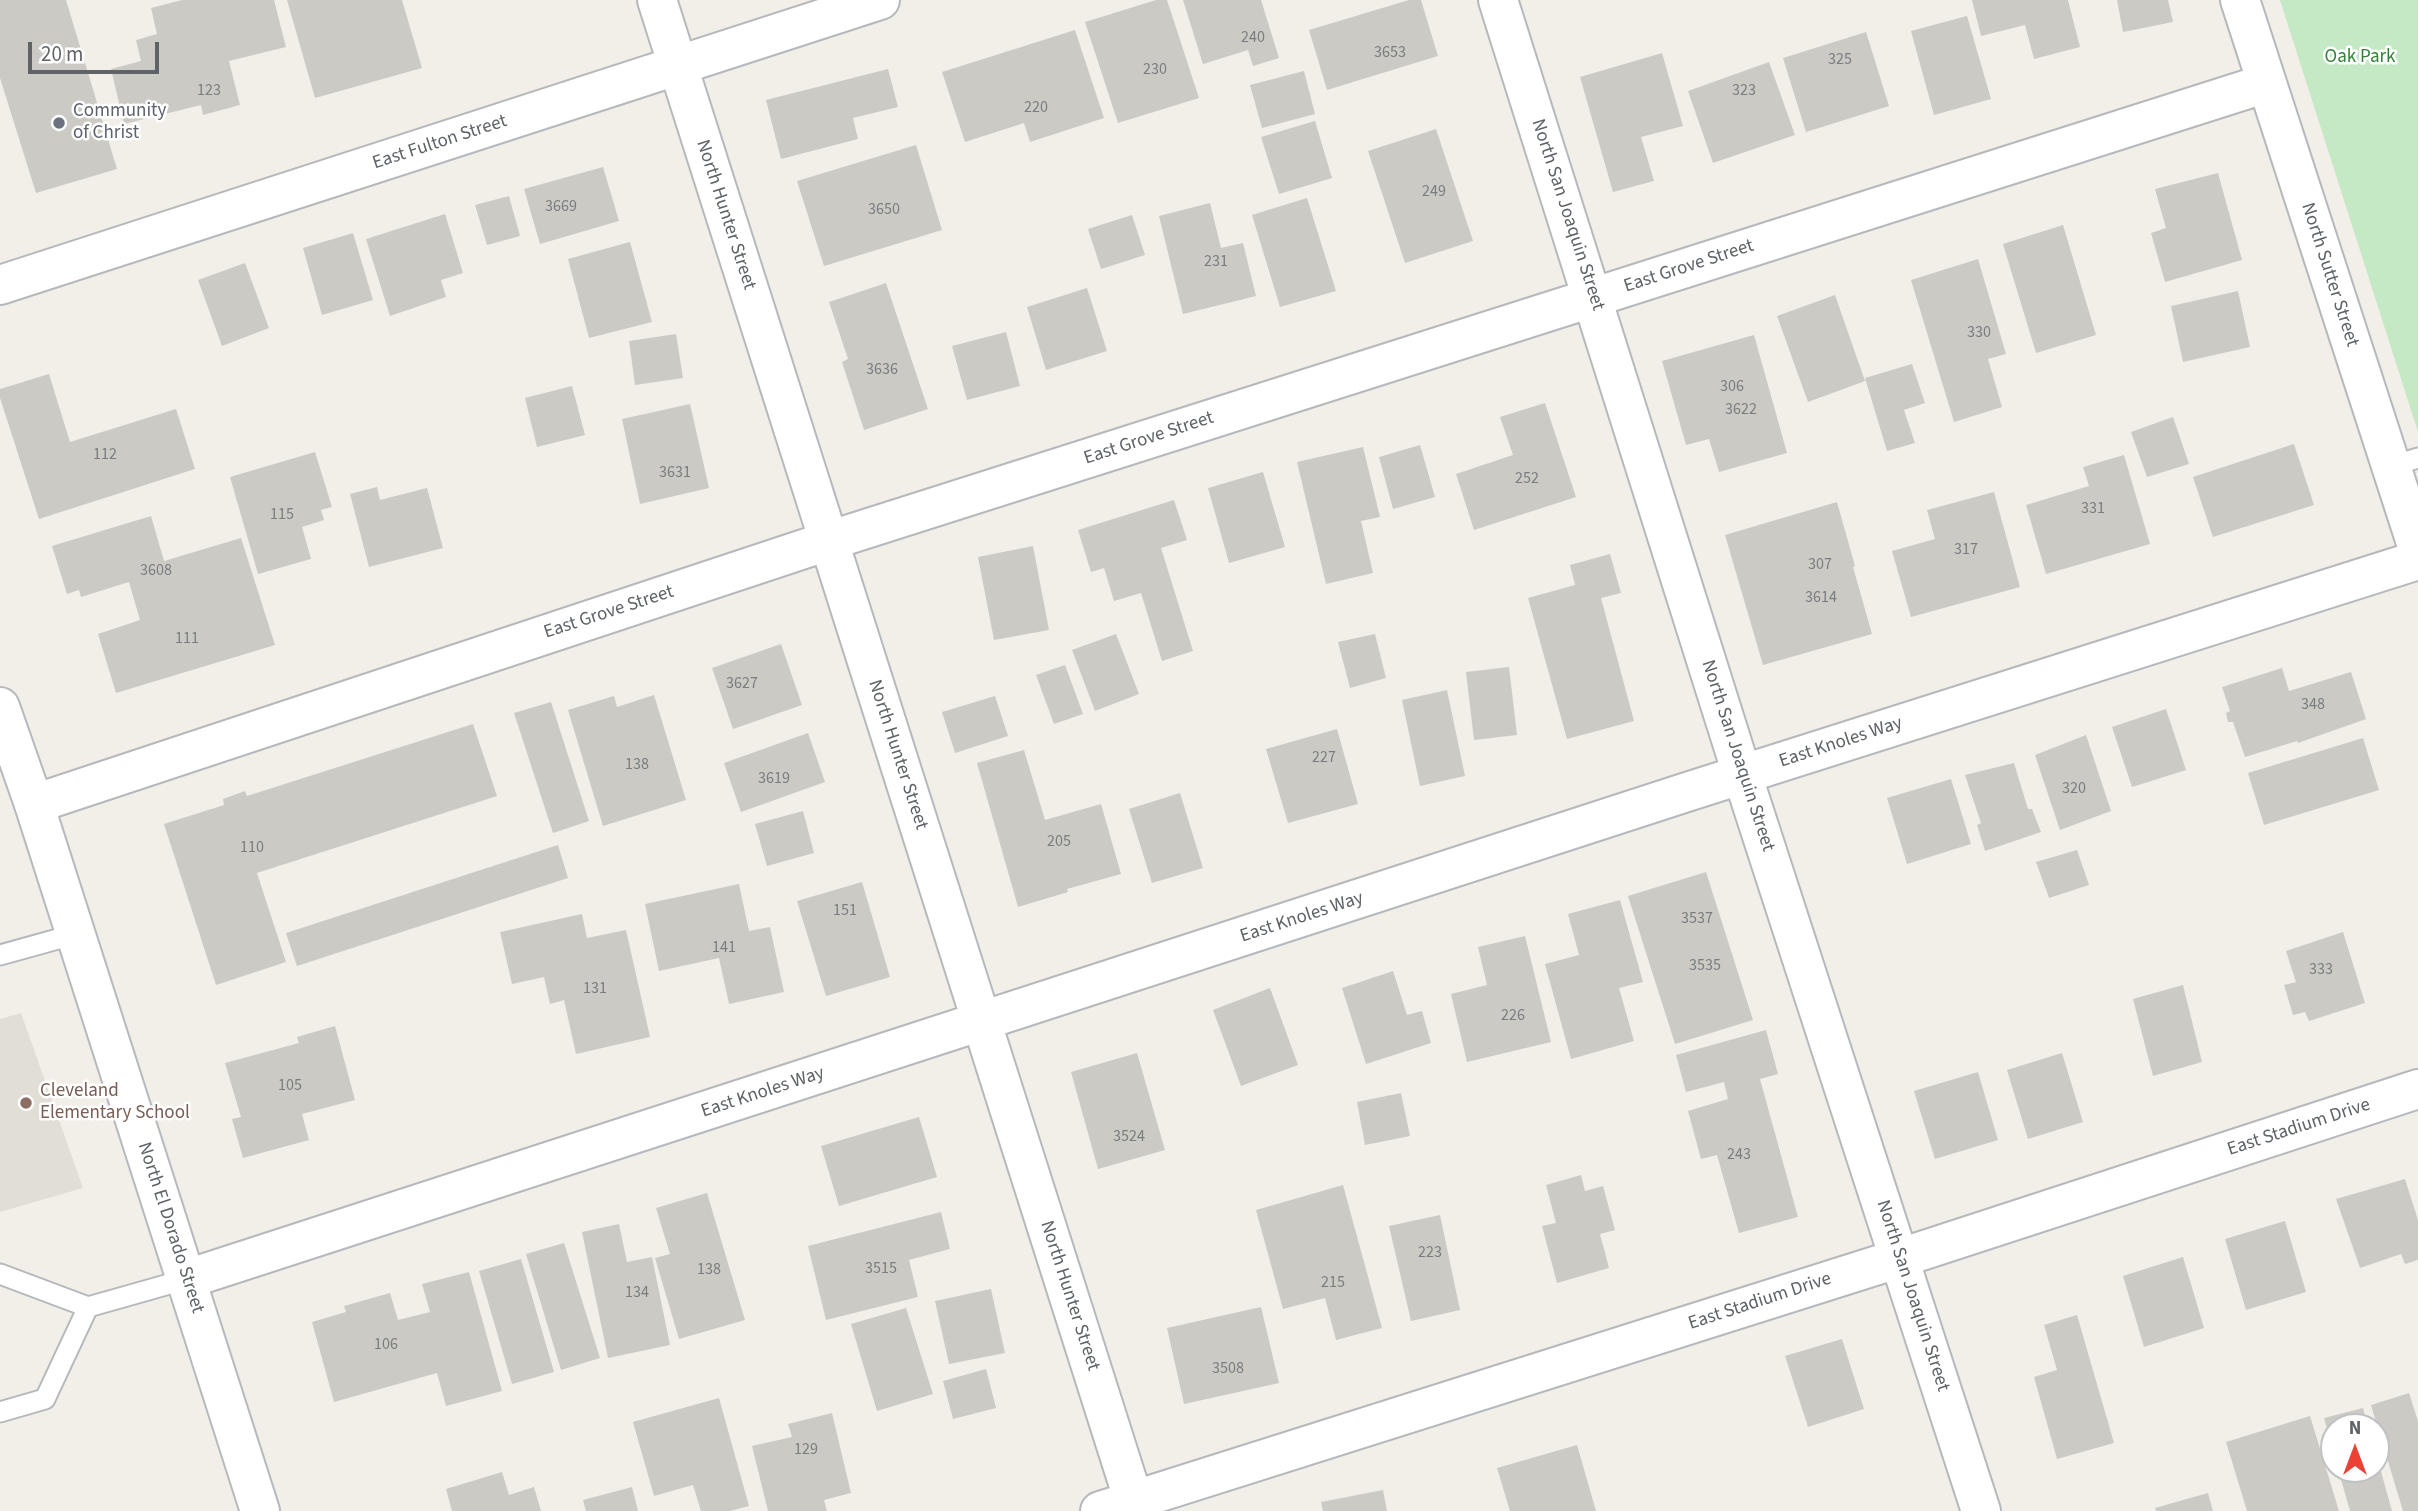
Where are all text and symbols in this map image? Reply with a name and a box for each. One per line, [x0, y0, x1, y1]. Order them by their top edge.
scale bar [32, 28, 163, 72]
house number: 240 [1241, 28, 1265, 48]
text: 20 m [41, 39, 83, 69]
house number: 3653 [1374, 43, 1406, 63]
park label: Oak Park [2325, 47, 2395, 69]
house number: 325 [1828, 50, 1852, 70]
house number: 230 [1143, 60, 1167, 80]
house number: 123 [197, 81, 221, 101]
house number: 323 [1732, 81, 1756, 101]
house number: 220 [1024, 98, 1048, 118]
place label: Community of Christ [73, 101, 166, 145]
street label: East Fulton Street [370, 111, 510, 175]
marker: Community of Christ [51, 115, 67, 131]
street label: North San Joaquin Street [1525, 117, 1609, 313]
street label: North Hunter Street [690, 137, 760, 293]
house number: 249 [1422, 182, 1446, 202]
house number: 3669 [545, 197, 577, 217]
house number: 3650 [868, 200, 900, 220]
street label: North Sutter Street [2295, 200, 2363, 350]
street label: East Grove Street [1621, 235, 1757, 299]
house number: 231 [1204, 252, 1228, 272]
house number: 330 [1967, 323, 1991, 343]
house number: 3636 [866, 360, 898, 380]
house number: 306 [1720, 377, 1744, 397]
house number: 3622 [1725, 400, 1757, 420]
street label: East Grove Street [1081, 407, 1217, 471]
house number: 112 [93, 445, 117, 465]
house number: 3631 [659, 463, 691, 483]
house number: 252 [1515, 469, 1539, 489]
house number: 331 [2081, 499, 2105, 519]
house number: 115 [270, 505, 294, 525]
house number: 317 [1954, 540, 1978, 560]
house number: 307 [1808, 555, 1832, 575]
house number: 3608 [140, 561, 172, 581]
street label: East Grove Street [541, 581, 677, 645]
house number: 3614 [1805, 588, 1837, 608]
house number: 111 [175, 629, 199, 649]
street label: North San Joaquin Street [1695, 658, 1779, 854]
house number: 3627 [726, 674, 758, 694]
street label: North Hunter Street [862, 677, 932, 833]
house number: 348 [2301, 695, 2325, 715]
street label: East Knoles Way [1777, 712, 1905, 774]
house number: 227 [1312, 748, 1336, 768]
house number: 138 [625, 755, 649, 775]
house number: 3619 [758, 769, 790, 789]
house number: 320 [2062, 779, 2086, 799]
house number: 205 [1047, 832, 1071, 852]
house number: 110 [240, 838, 264, 858]
street label: East Knoles Way [1238, 887, 1366, 949]
house number: 151 [833, 901, 857, 921]
house number: 3537 [1681, 909, 1713, 929]
house number: 141 [712, 938, 736, 958]
house number: 3535 [1689, 956, 1721, 976]
house number: 333 [2309, 960, 2333, 980]
house number: 131 [583, 979, 607, 999]
house number: 226 [1501, 1006, 1525, 1026]
street label: East Knoles Way [699, 1062, 827, 1124]
house number: 105 [278, 1076, 302, 1096]
place label: Cleveland Elementary School [40, 1081, 190, 1125]
street label: East Stadium Drive [2225, 1094, 2373, 1162]
marker: Cleveland Elementary School [18, 1095, 34, 1111]
house number: 3524 [1113, 1127, 1145, 1147]
street label: North El Dorado Street [132, 1140, 208, 1316]
house number: 243 [1727, 1145, 1751, 1165]
street label: North San Joaquin Street [1870, 1198, 1954, 1394]
street label: North Hunter Street [1034, 1218, 1104, 1374]
house number: 223 [1418, 1243, 1442, 1263]
house number: 3515 [865, 1259, 897, 1279]
house number: 138 [697, 1260, 721, 1280]
street label: East Stadium Drive [1686, 1268, 1834, 1336]
house number: 215 [1321, 1273, 1345, 1293]
house number: 134 [625, 1283, 649, 1303]
house number: 106 [374, 1335, 398, 1355]
house number: 3508 [1212, 1359, 1244, 1379]
north arrow [2320, 1413, 2390, 1483]
text: N [2349, 1415, 2361, 1442]
house number: 129 [794, 1440, 818, 1460]

